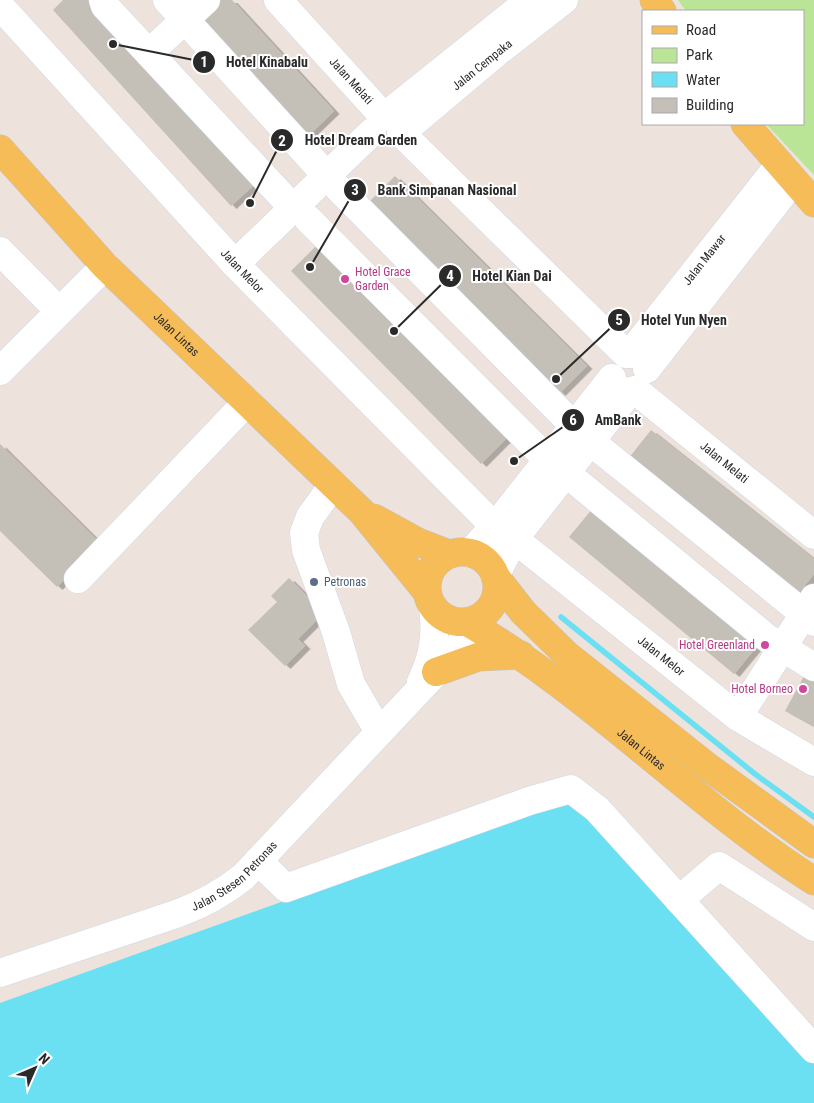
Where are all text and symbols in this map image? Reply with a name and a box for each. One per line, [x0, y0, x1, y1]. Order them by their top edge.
legend [642, 10, 804, 125]
text: Road [686, 21, 716, 39]
street label: Jalan Cempaka [449, 36, 515, 93]
text: Park [686, 46, 713, 64]
callout: Hotel Kinabalu [191, 47, 318, 76]
text: 1 [200, 53, 208, 71]
text: Hotel Kinabalu [226, 54, 308, 70]
street label: Jalan Melati [326, 55, 376, 107]
text: Water [686, 71, 721, 89]
text: Building [686, 96, 734, 114]
callout: Hotel Dream Garden [270, 126, 427, 155]
text: 2 [278, 132, 286, 150]
text: Hotel Dream Garden [305, 132, 417, 148]
callout: Bank Simpanan Nasional [343, 176, 527, 205]
text: 3 [351, 181, 359, 199]
text: Bank Simpanan Nasional [378, 182, 516, 198]
street label: Jalan Mawar [680, 231, 729, 288]
street label: Jalan Melor [218, 246, 267, 296]
callout: Hotel Kian Dai [438, 261, 562, 290]
place label: Hotel Grace Garden [355, 265, 411, 293]
text: 4 [446, 267, 454, 285]
text: Hotel Kian Dai [472, 268, 552, 284]
marker: Hotel Grace Garden [339, 273, 351, 285]
callout: Hotel Yun Nyen [606, 306, 737, 335]
street label: Jalan Lintas [151, 309, 202, 359]
text: 5 [615, 311, 623, 329]
text: Hotel Yun Nyen [641, 312, 727, 328]
callout: AmBank [560, 406, 652, 435]
text: 6 [569, 411, 577, 429]
text: AmBank [595, 412, 642, 428]
street label: Jalan Melati [697, 439, 751, 486]
place label: Petronas [324, 575, 366, 589]
marker: Petronas [308, 576, 320, 588]
street label: Jalan Melor [635, 633, 688, 679]
place label: Hotel Greenland [679, 638, 755, 652]
marker: Hotel Greenland [759, 639, 771, 651]
place label: Hotel Borneo [731, 682, 793, 696]
marker: Hotel Borneo [797, 683, 809, 695]
street label: Jalan Lintas [614, 726, 668, 773]
street label: Jalan Stesen Petronas [189, 838, 280, 914]
north arrow [10, 1043, 60, 1093]
text: N [36, 1050, 53, 1067]

